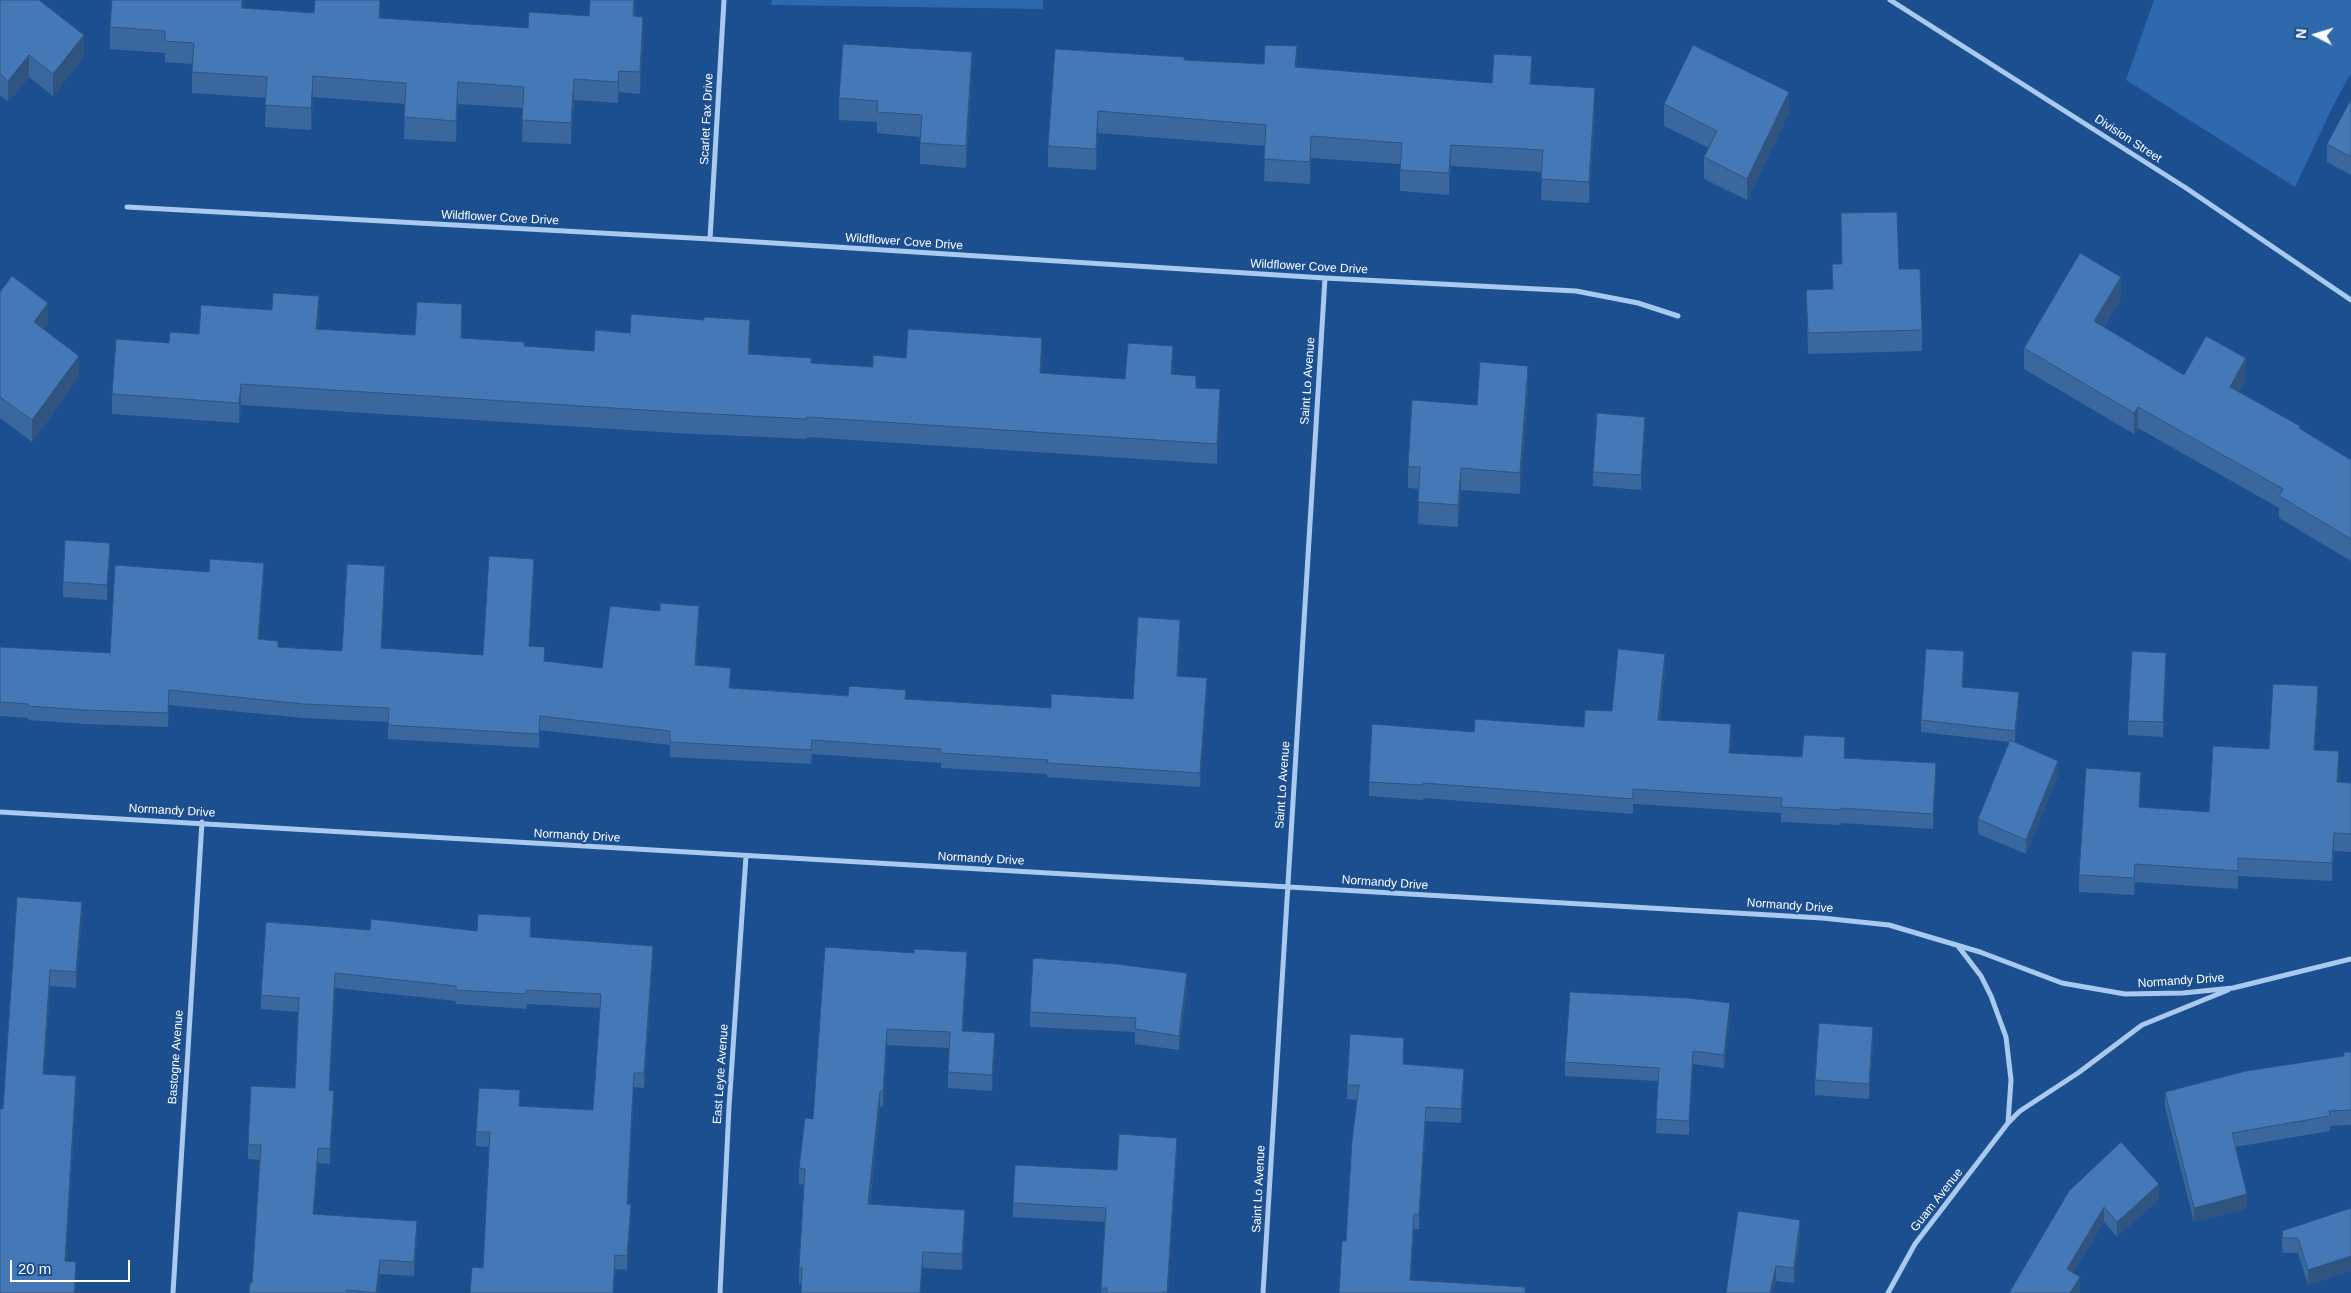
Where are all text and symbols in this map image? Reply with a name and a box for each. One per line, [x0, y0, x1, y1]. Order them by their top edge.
north arrow [2291, 10, 2341, 60]
text: N [2293, 28, 2309, 39]
street label: Scarlet Fax Drive [697, 73, 717, 165]
street label: Division Street [2092, 112, 2164, 166]
street label: Wildflower Cove Drive [441, 208, 559, 228]
street label: Wildflower Cove Drive [845, 231, 963, 253]
street label: Wildflower Cove Drive [1250, 257, 1368, 277]
street label: Saint Lo Avenue [1298, 337, 1318, 425]
street label: Saint Lo Avenue [1273, 741, 1293, 829]
street label: Normandy Drive [128, 802, 216, 820]
street label: Normandy Drive [533, 827, 621, 845]
street label: Normandy Drive [937, 850, 1025, 868]
street label: Normandy Drive [1341, 873, 1429, 893]
street label: Normandy Drive [1746, 896, 1834, 916]
street label: Normandy Drive [2137, 971, 2225, 991]
street label: Bastogne Avenue [166, 1009, 186, 1105]
street label: East Leyte Avenue [710, 1023, 732, 1125]
street label: Saint Lo Avenue [1250, 1145, 1268, 1233]
street label: Guam Avenue [1908, 1165, 1966, 1235]
scale bar [12, 1250, 132, 1282]
text: 20 m [18, 1260, 51, 1277]

